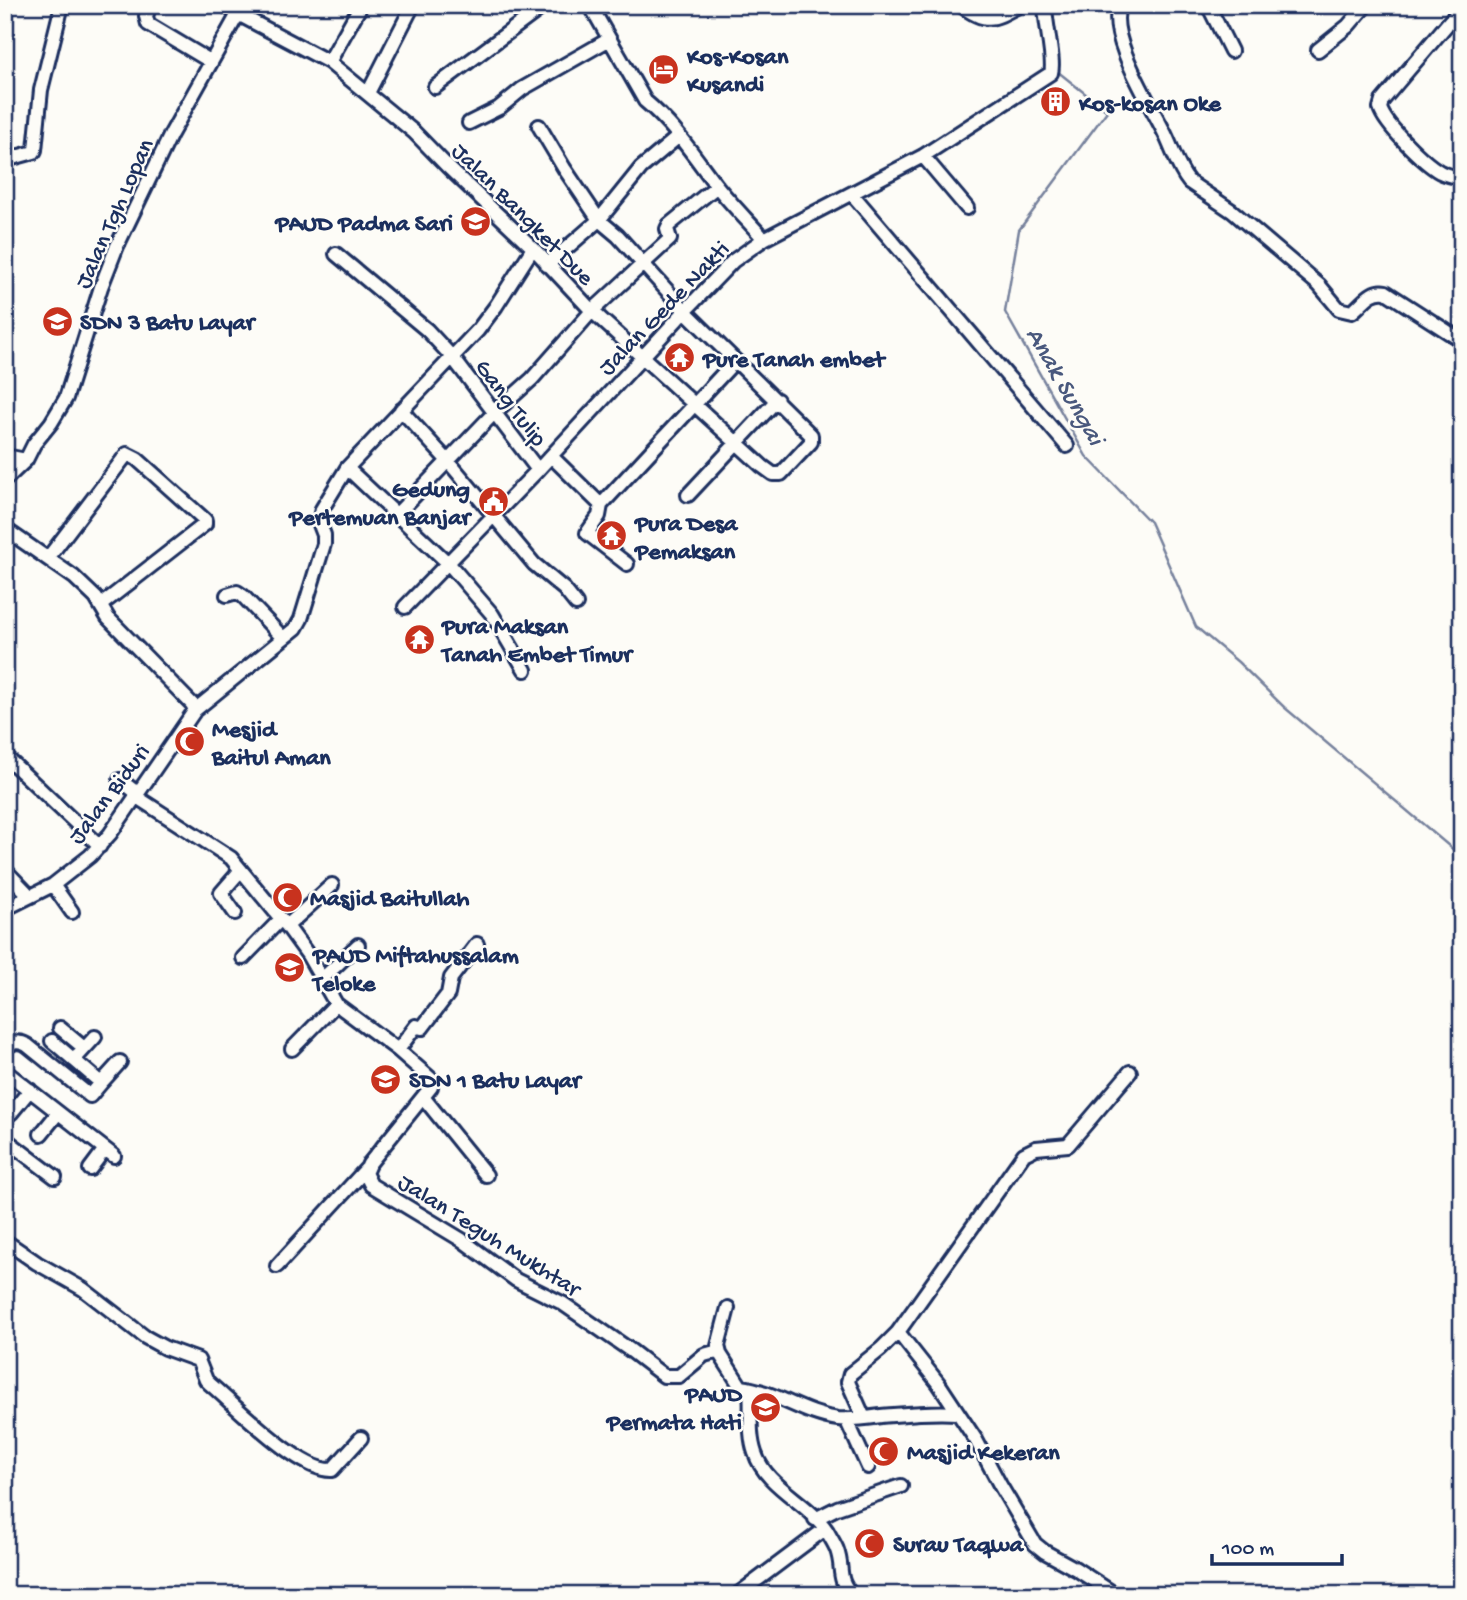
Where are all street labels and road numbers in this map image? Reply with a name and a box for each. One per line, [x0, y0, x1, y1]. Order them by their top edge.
street label: Jalan Tgh Lopan [70, 134, 162, 294]
street label: Jalan Bangket Due [444, 138, 599, 293]
street label: Jalan Gede Nakti [594, 236, 737, 383]
street label: Gang Tulip [467, 355, 552, 454]
street label: Jalan Biduri [64, 739, 158, 851]
street label: Jalan Teguh Mukhtar [391, 1169, 587, 1306]

